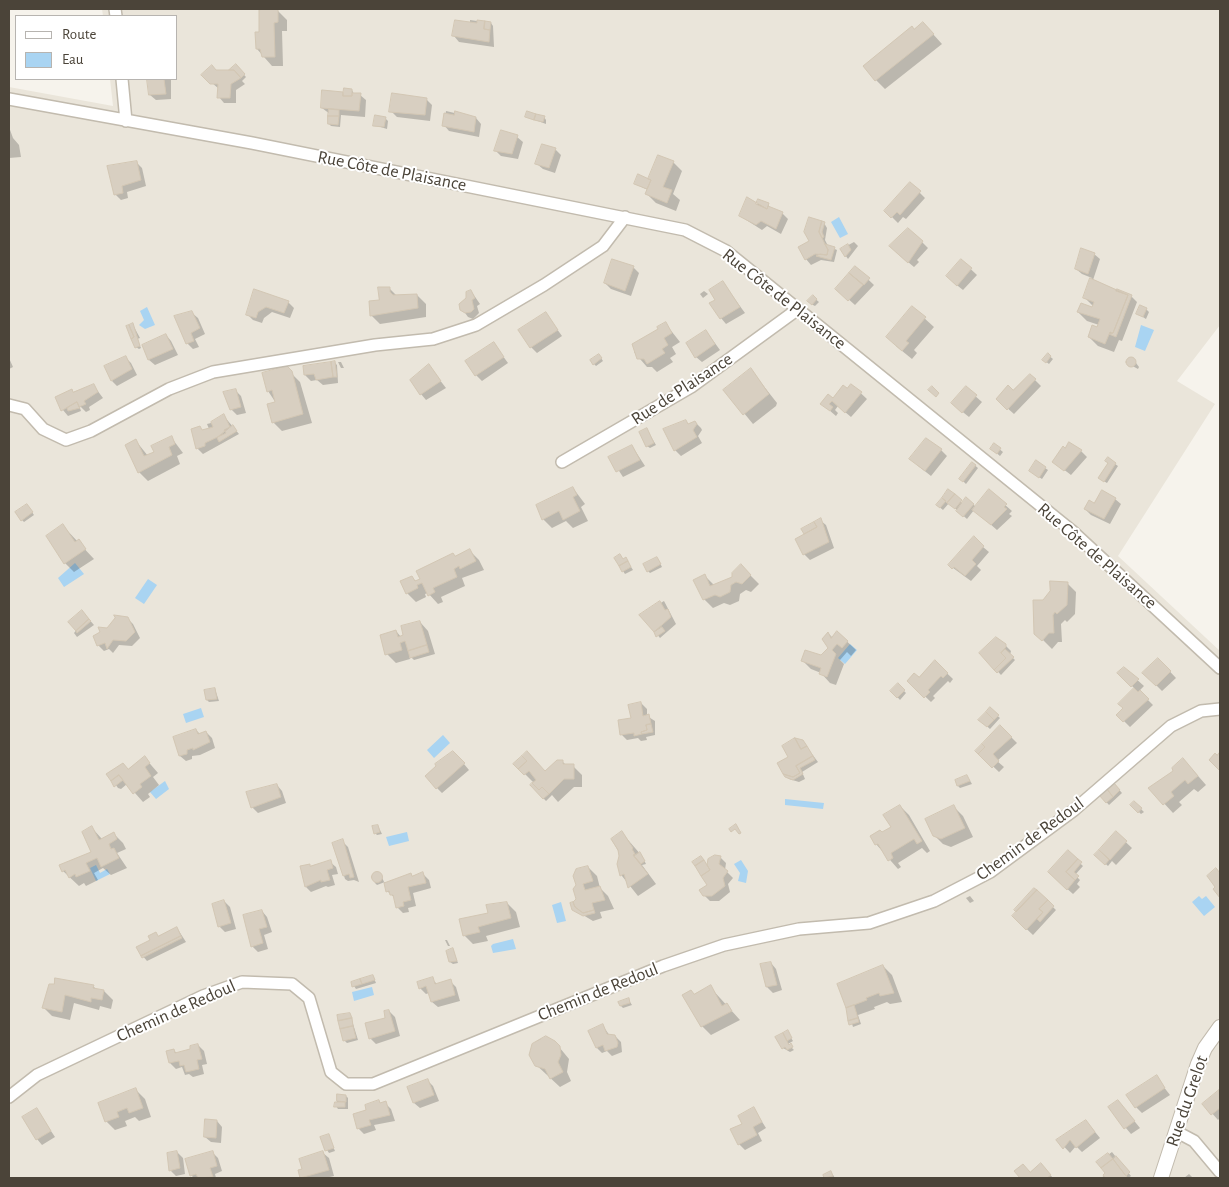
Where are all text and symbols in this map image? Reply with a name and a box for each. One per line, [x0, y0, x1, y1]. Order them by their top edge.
legend [15, 15, 178, 80]
text: Route [62, 27, 96, 42]
text: Eau [62, 52, 84, 67]
street label: Rue Côte de Plaisance [316, 146, 468, 196]
street label: Rue Côte de Plaisance [718, 244, 850, 354]
street label: Rue de Plaisance [627, 348, 737, 430]
street label: Rue Côte de Plaisance [1033, 498, 1161, 614]
street label: Chemin de Redoul [972, 793, 1088, 885]
street label: Chemin de Redoul [535, 958, 661, 1026]
street label: Chemin de Redoul [113, 975, 239, 1047]
street label: Rue du Grelot [1161, 1053, 1213, 1149]

